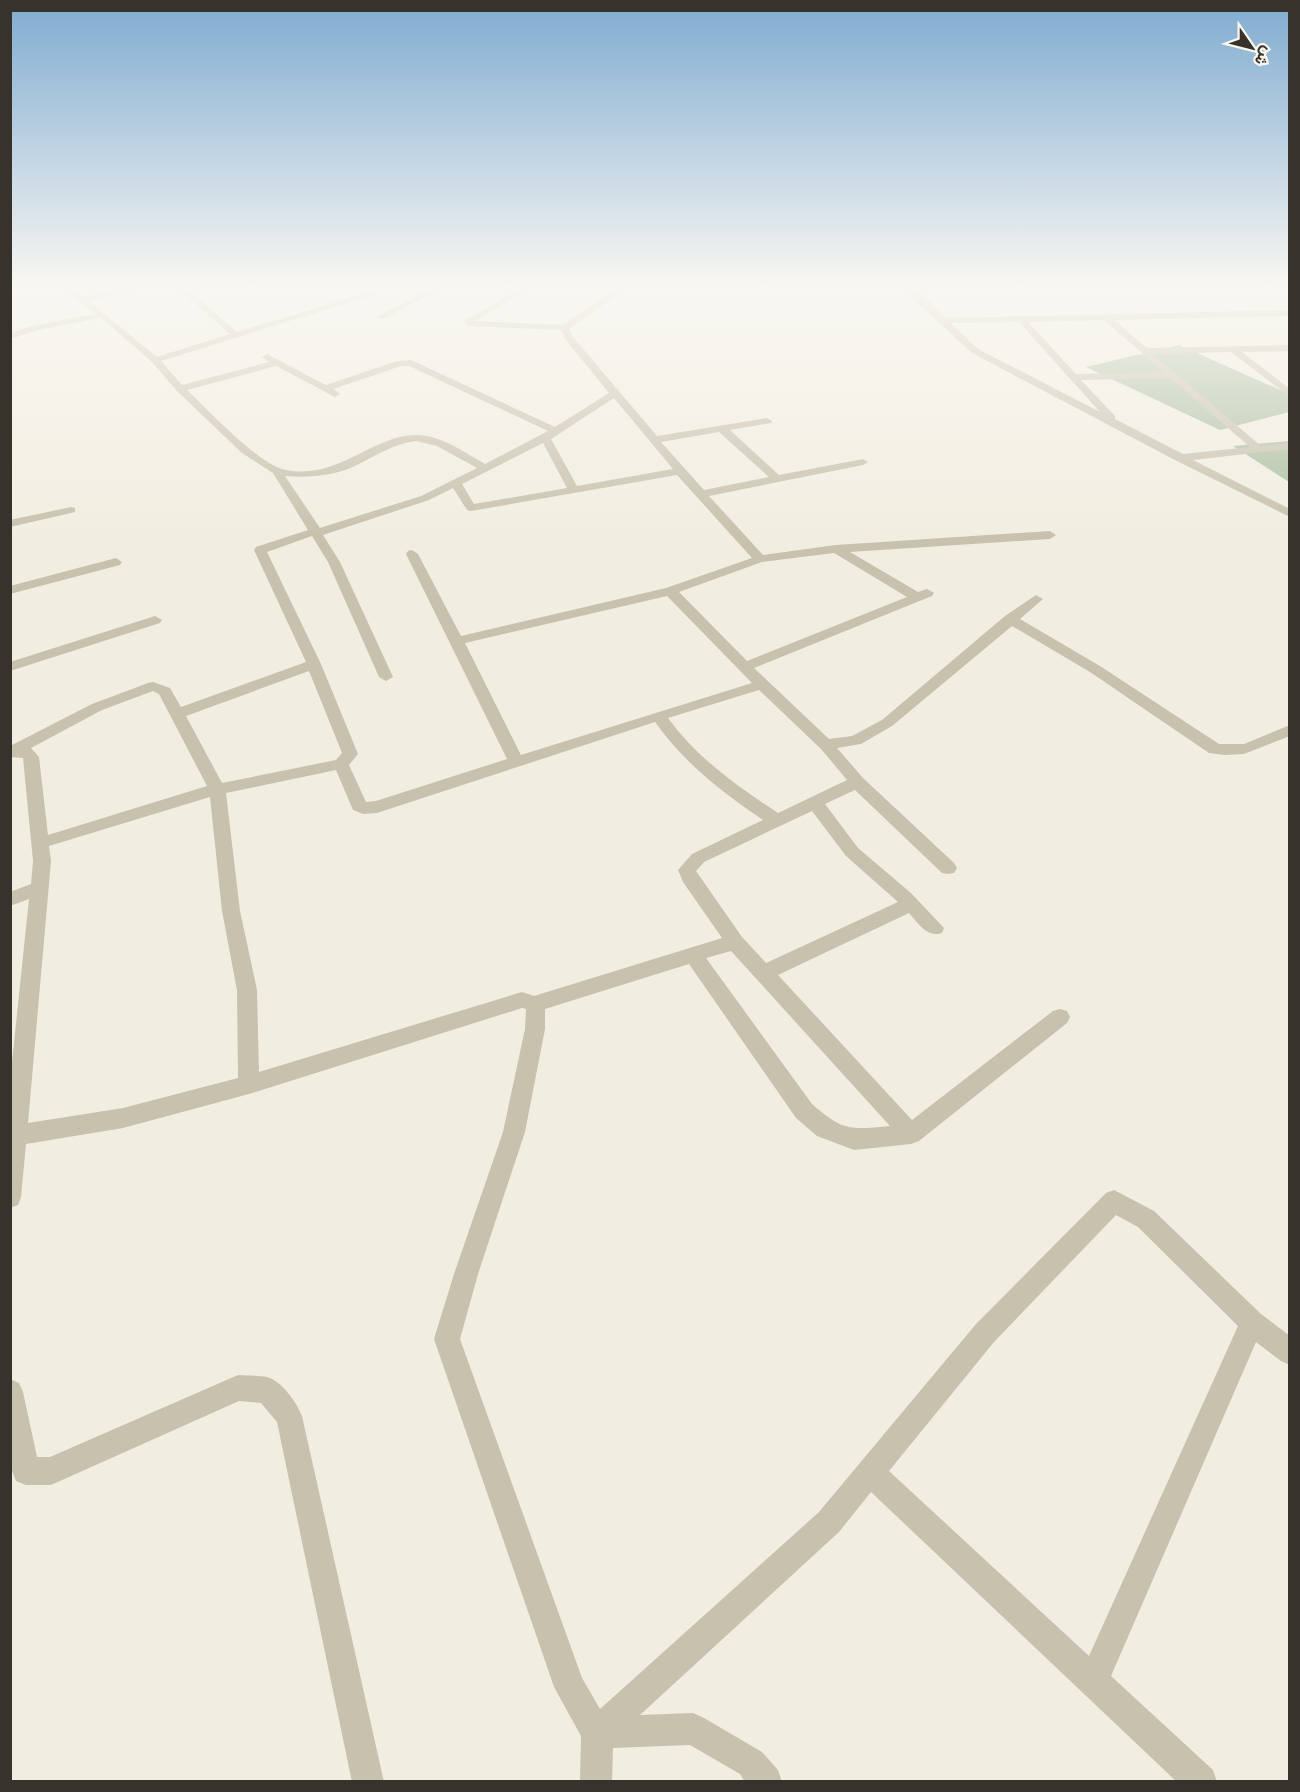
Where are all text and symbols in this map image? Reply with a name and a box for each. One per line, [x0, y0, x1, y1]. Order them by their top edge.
north arrow [1222, 18, 1282, 78]
text: ش [1251, 43, 1277, 70]

